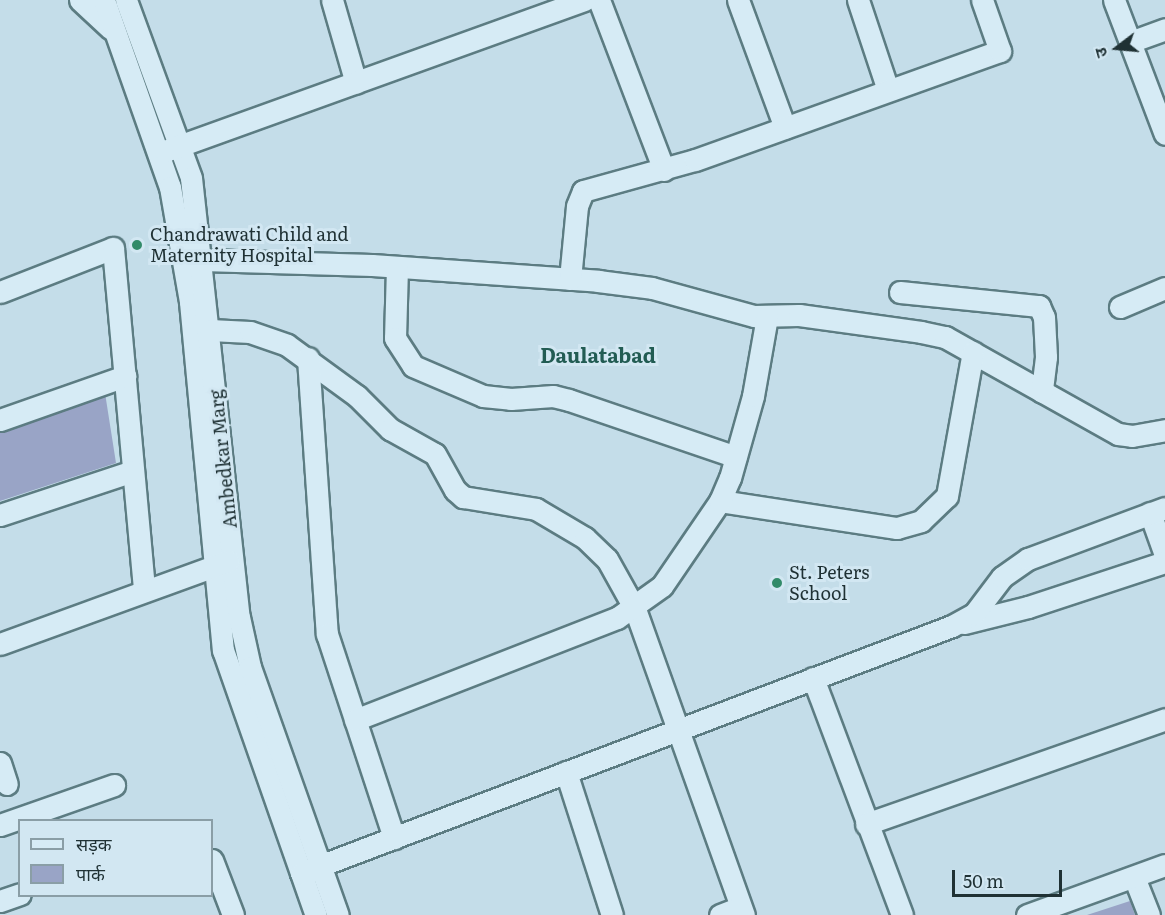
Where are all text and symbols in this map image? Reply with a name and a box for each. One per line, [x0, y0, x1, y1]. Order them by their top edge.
north arrow [1087, 18, 1147, 78]
text: उ [1087, 45, 1113, 61]
place label: Chandrawati Child and Maternity Hospital [150, 224, 349, 266]
marker: Chandrawati Child and Maternity Hospital [128, 236, 146, 254]
district label: Daulatabad [540, 342, 656, 366]
street label: Ambedkar Marg [205, 389, 241, 529]
place label: St. Peters School [789, 562, 869, 604]
marker: St. Peters School [770, 576, 784, 590]
legend [18, 819, 213, 897]
text: सड़क [76, 830, 112, 857]
scale bar [955, 858, 1064, 896]
text: पार्क [76, 860, 105, 887]
text: 50 m [963, 867, 1004, 894]

